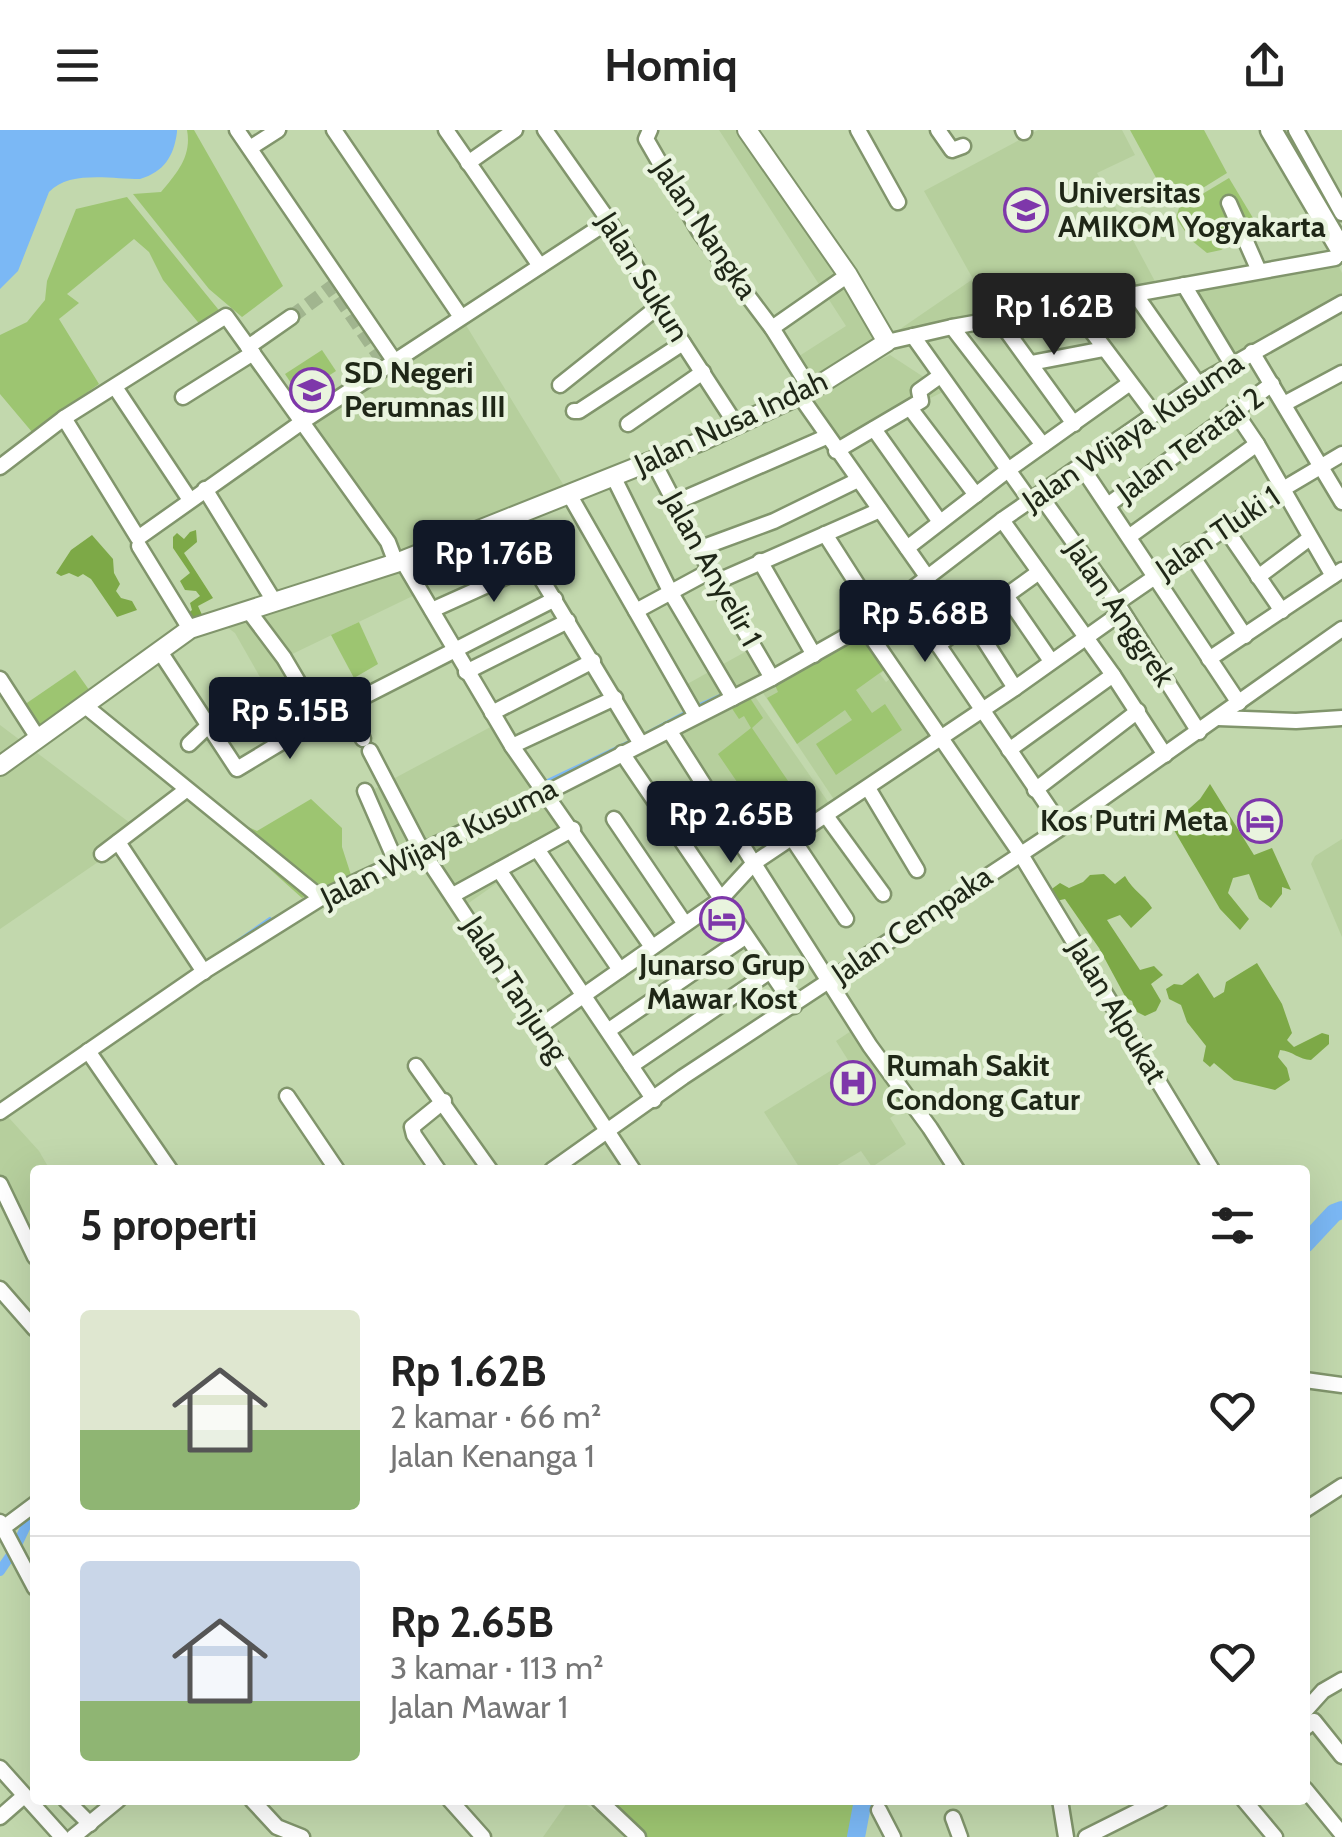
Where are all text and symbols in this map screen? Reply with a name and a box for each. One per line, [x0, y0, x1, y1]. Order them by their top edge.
icon: menu [50, 38, 105, 93]
text: Homiq [604, 38, 738, 92]
icon: share [1237, 38, 1292, 93]
street label: Jalan Nangka [644, 151, 766, 306]
place label: Universitas AMIKOM Yogyakarta [1058, 174, 1326, 245]
school or university icon: Universitas AMIKOM Yogyakarta [1003, 187, 1049, 233]
street label: Jalan Sukun [589, 204, 698, 348]
pin: Rp 1.62B [951, 273, 1157, 358]
text: Rp 1.62B [994, 286, 1114, 325]
street label: Jalan Wijaya Kusuma [1014, 344, 1251, 520]
place label: SD Negeri Perumnas III [344, 354, 506, 425]
street label: Jalan Nusa Indah [628, 362, 833, 484]
school or university icon: SD Negeri Perumnas III [289, 367, 335, 413]
street label: Jalan Teratai 2 [1108, 379, 1270, 511]
street label: Jalan Tluki 1 [1148, 478, 1287, 588]
street label: Jalan Anyelir 1 [654, 484, 770, 653]
pin: Rp 1.76B [391, 520, 597, 605]
street label: Jalan Anggrek [1057, 531, 1184, 694]
text: Rp 1.76B [435, 533, 553, 572]
pin: Rp 5.68B [822, 580, 1028, 665]
text: Rp 5.68B [862, 593, 988, 632]
pin: Rp 5.15B [187, 677, 393, 762]
text: Rp 5.15B [231, 690, 349, 729]
street label: Jalan Wijaya Kusuma [314, 769, 564, 916]
pin: Rp 2.65B [628, 781, 834, 866]
text: Rp 2.65B [669, 794, 793, 833]
hotel icon: Kos Putri Meta [1237, 798, 1283, 844]
place label: Kos Putri Meta [1040, 802, 1228, 839]
street label: Jalan Cempaka [824, 857, 999, 992]
hotel icon: Junarso Grup Mawar Kost [699, 896, 745, 942]
street label: Jalan Tanjung [454, 908, 577, 1069]
street label: Jalan Alpukat [1059, 931, 1175, 1090]
place label: Junarso Grup Mawar Kost [638, 946, 805, 1017]
place label: Rumah Sakit Condong Catur [886, 1047, 1080, 1118]
hospital icon: Rumah Sakit Condong Catur [830, 1060, 876, 1106]
icon: filters [1205, 1198, 1260, 1253]
text: 5 properti [80, 1199, 258, 1251]
text: Rp 1.62B [390, 1345, 546, 1397]
icon: home [160, 1350, 280, 1470]
icon: heart [1205, 1383, 1260, 1438]
text: 2 kamar · 66 m² [390, 1397, 601, 1436]
text: Jalan Kenanga 1 [390, 1436, 595, 1475]
text: Rp 2.65B [390, 1596, 553, 1648]
icon: home [160, 1601, 280, 1721]
icon: heart [1205, 1634, 1260, 1689]
text: 3 kamar · 113 m² [390, 1648, 604, 1687]
text: Jalan Mawar 1 [390, 1687, 568, 1726]

